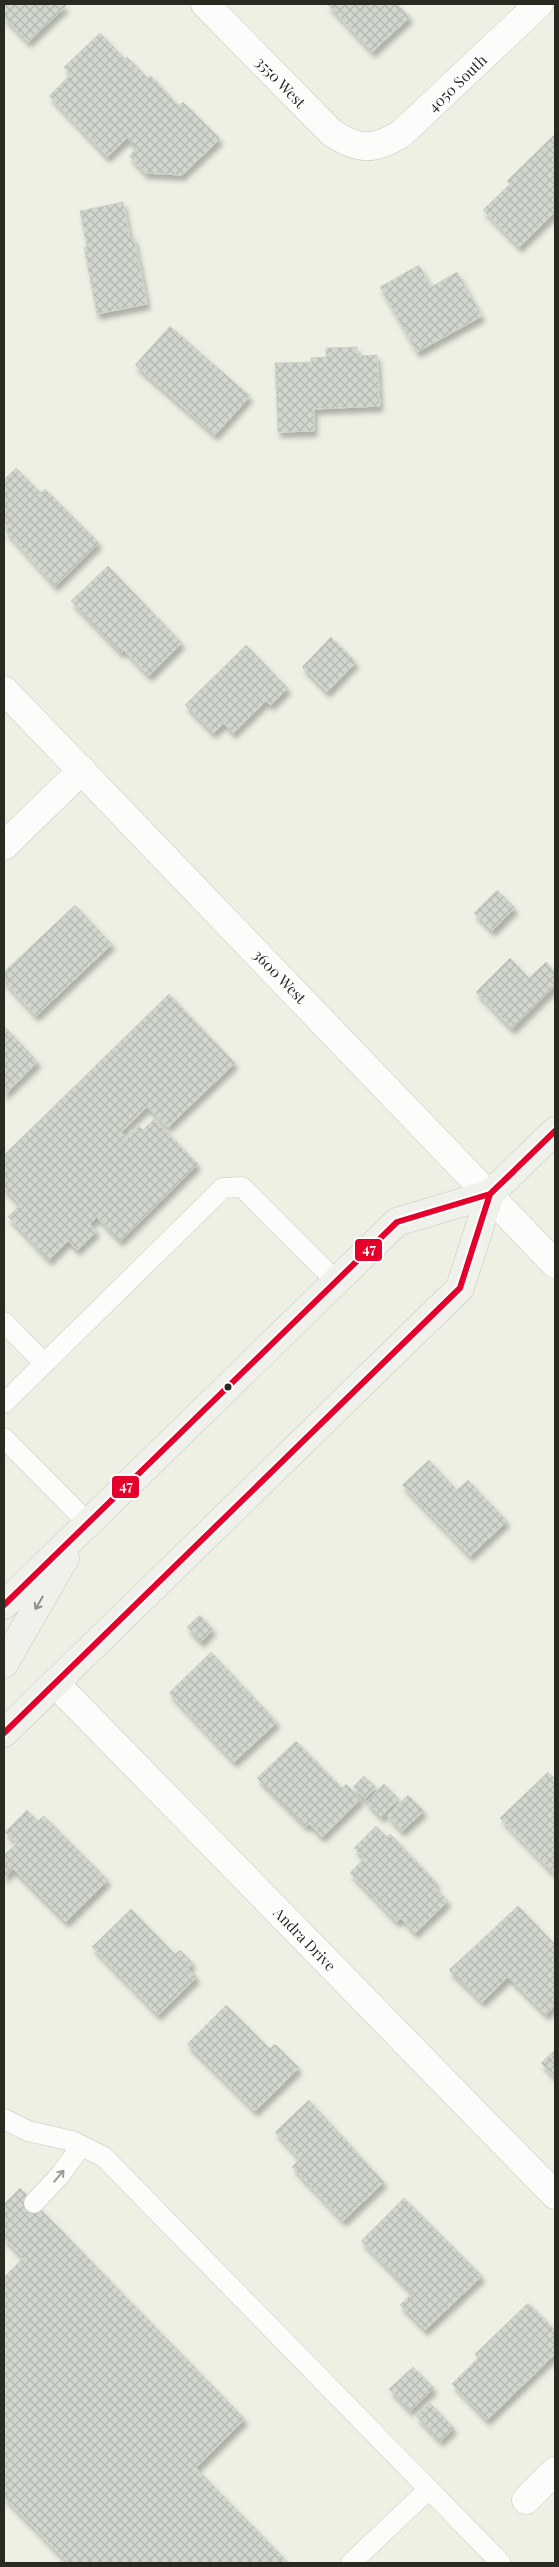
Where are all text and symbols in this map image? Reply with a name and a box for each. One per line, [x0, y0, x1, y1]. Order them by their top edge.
street label: 4050 South [423, 50, 491, 116]
street label: 3550 West [252, 52, 311, 112]
street label: 3600 West [249, 945, 311, 1008]
line badge: 47 [354, 1238, 383, 1262]
text: 47 [362, 1239, 376, 1258]
unlabelled marker [223, 1382, 233, 1392]
line badge: 47 [111, 1475, 140, 1499]
text: 47 [119, 1476, 133, 1495]
one-way arrow [34, 1596, 44, 1611]
street label: Andra Drive [269, 1902, 341, 1975]
one-way arrow [53, 2169, 65, 2182]

